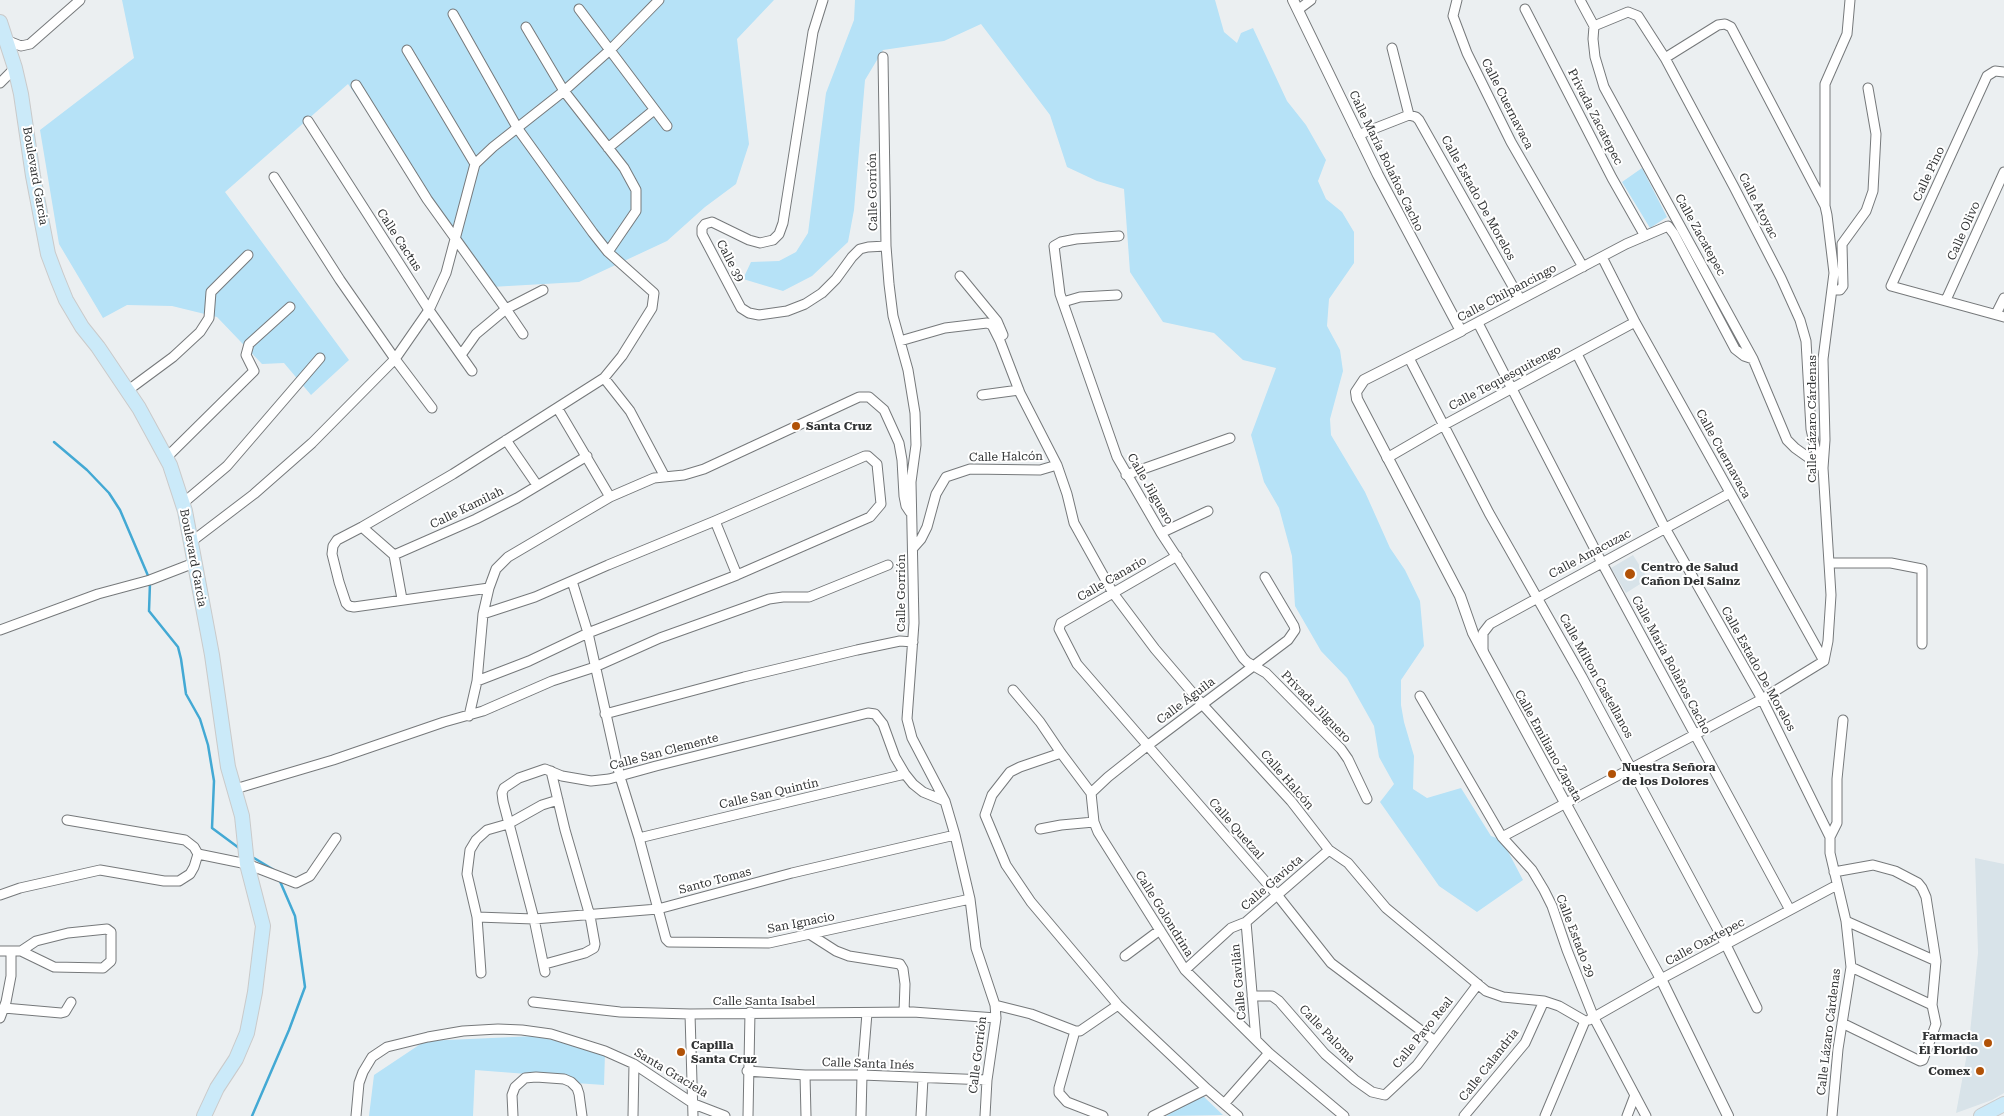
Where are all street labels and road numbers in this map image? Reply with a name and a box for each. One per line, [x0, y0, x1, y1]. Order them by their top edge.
street label: Calle Cuernavaca [1478, 56, 1536, 152]
street label: Privada Zacatepec [1565, 66, 1625, 168]
street label: Calle María Bolaños Cacho [1346, 88, 1426, 234]
street label: Boulevard Garcia [19, 126, 51, 226]
street label: Calle Estado De Morelos [1438, 133, 1518, 263]
street label: Calle Pino [1910, 144, 1948, 204]
street label: Calle Gorrión [865, 153, 881, 231]
street label: Calle Atoyac [1735, 171, 1781, 241]
street label: Calle Zacatepec [1672, 192, 1728, 278]
street label: Calle Olivo [1945, 199, 1983, 263]
street label: Calle Cactus [373, 206, 425, 274]
street label: Calle 39 [713, 237, 747, 285]
street label: Calle Chilpancingo [1455, 261, 1559, 325]
street label: Calle Tequesquitengo [1446, 342, 1564, 414]
street label: Calle Lázaro Cárdenas [1805, 355, 1819, 483]
street label: Calle Cuernavaca [1692, 407, 1754, 501]
street label: Calle Halcón [969, 449, 1043, 465]
street label: Calle Jilguero [1124, 451, 1176, 527]
street label: Calle Kamilah [428, 484, 506, 532]
street label: Boulevard Garcia [176, 508, 210, 608]
street label: Calle Amacuzac [1547, 526, 1633, 582]
street label: Calle Canario [1075, 553, 1149, 605]
street label: Calle Gorrión [894, 554, 908, 632]
street label: Calle María Bolaños Cacho [1628, 593, 1714, 737]
street label: Calle Estado De Morelos [1718, 604, 1798, 734]
street label: Calle Milton Castellanos [1556, 611, 1636, 741]
street label: Privada Jilguero [1278, 668, 1354, 746]
street label: Calle Águila [1154, 674, 1218, 728]
street label: Calle Emiliano Zapata [1511, 687, 1585, 805]
street label: Calle San Clemente [608, 731, 720, 773]
street label: Calle Halcón [1257, 747, 1317, 813]
street label: Calle San Quintín [718, 776, 820, 812]
street label: Calle Quetzal [1206, 796, 1266, 862]
street label: Calle Gaviota [1238, 852, 1306, 914]
street label: Santo Tomas [677, 864, 753, 898]
street label: Calle Golondrina [1132, 868, 1196, 960]
street label: Calle Estado 29 [1553, 892, 1597, 980]
street label: San Ignacio [766, 909, 836, 937]
street label: Calle Oaxtepec [1663, 915, 1747, 969]
street label: Calle Gavilán [1228, 943, 1250, 1021]
street label: Calle Lázaro Cárdenas [1814, 968, 1844, 1096]
street label: Calle Santa Isabel [713, 994, 815, 1008]
street label: Calle Pavo Real [1390, 994, 1456, 1072]
street label: Calle Paloma [1296, 1002, 1358, 1066]
street label: Calle Gorrión [966, 1015, 990, 1095]
street label: Calle Calandria [1456, 1026, 1522, 1104]
street label: Santa Graciela [631, 1045, 711, 1101]
street label: Calle Santa Inés [822, 1055, 914, 1073]

